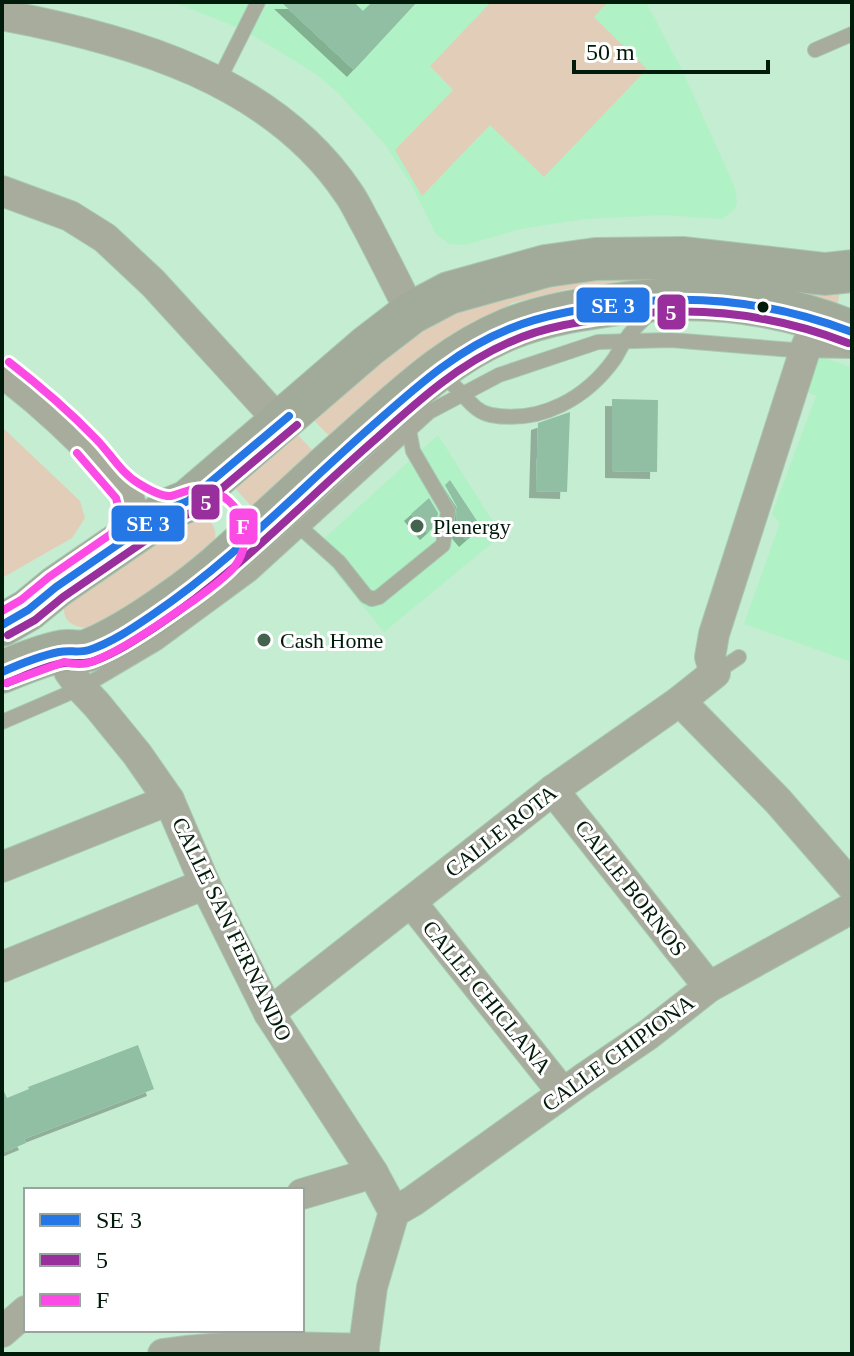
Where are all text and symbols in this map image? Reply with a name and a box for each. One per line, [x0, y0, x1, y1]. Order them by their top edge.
scale bar [574, 24, 768, 74]
text: 50 m [586, 39, 635, 65]
line badge: SE 3 [575, 286, 651, 324]
text: SE 3 [591, 293, 635, 318]
line badge: 5 [656, 293, 687, 331]
unlabelled marker [755, 299, 771, 315]
text: 5 [666, 300, 677, 325]
line badge: 5 [190, 483, 221, 521]
text: 5 [201, 490, 212, 515]
line badge: SE 3 [110, 504, 186, 543]
line badge: F [228, 507, 259, 546]
text: SE 3 [126, 511, 170, 536]
text: F [236, 514, 250, 539]
place label: Plenergy [433, 514, 511, 539]
marker: Plenergy [408, 517, 426, 535]
place label: Cash Home [280, 628, 383, 653]
marker: Cash Home [255, 631, 273, 649]
street label: CALLE ROTA [440, 780, 562, 882]
street label: CALLE SAN FERNANDO [167, 813, 297, 1045]
street label: CALLE BORNOS [570, 815, 692, 961]
street label: CALLE CHICLANA [417, 915, 557, 1079]
street label: CALLE CHIPIONA [537, 989, 699, 1116]
legend [24, 1188, 304, 1332]
text: SE 3 [96, 1207, 142, 1233]
text: 5 [96, 1247, 108, 1273]
text: F [96, 1287, 109, 1313]

